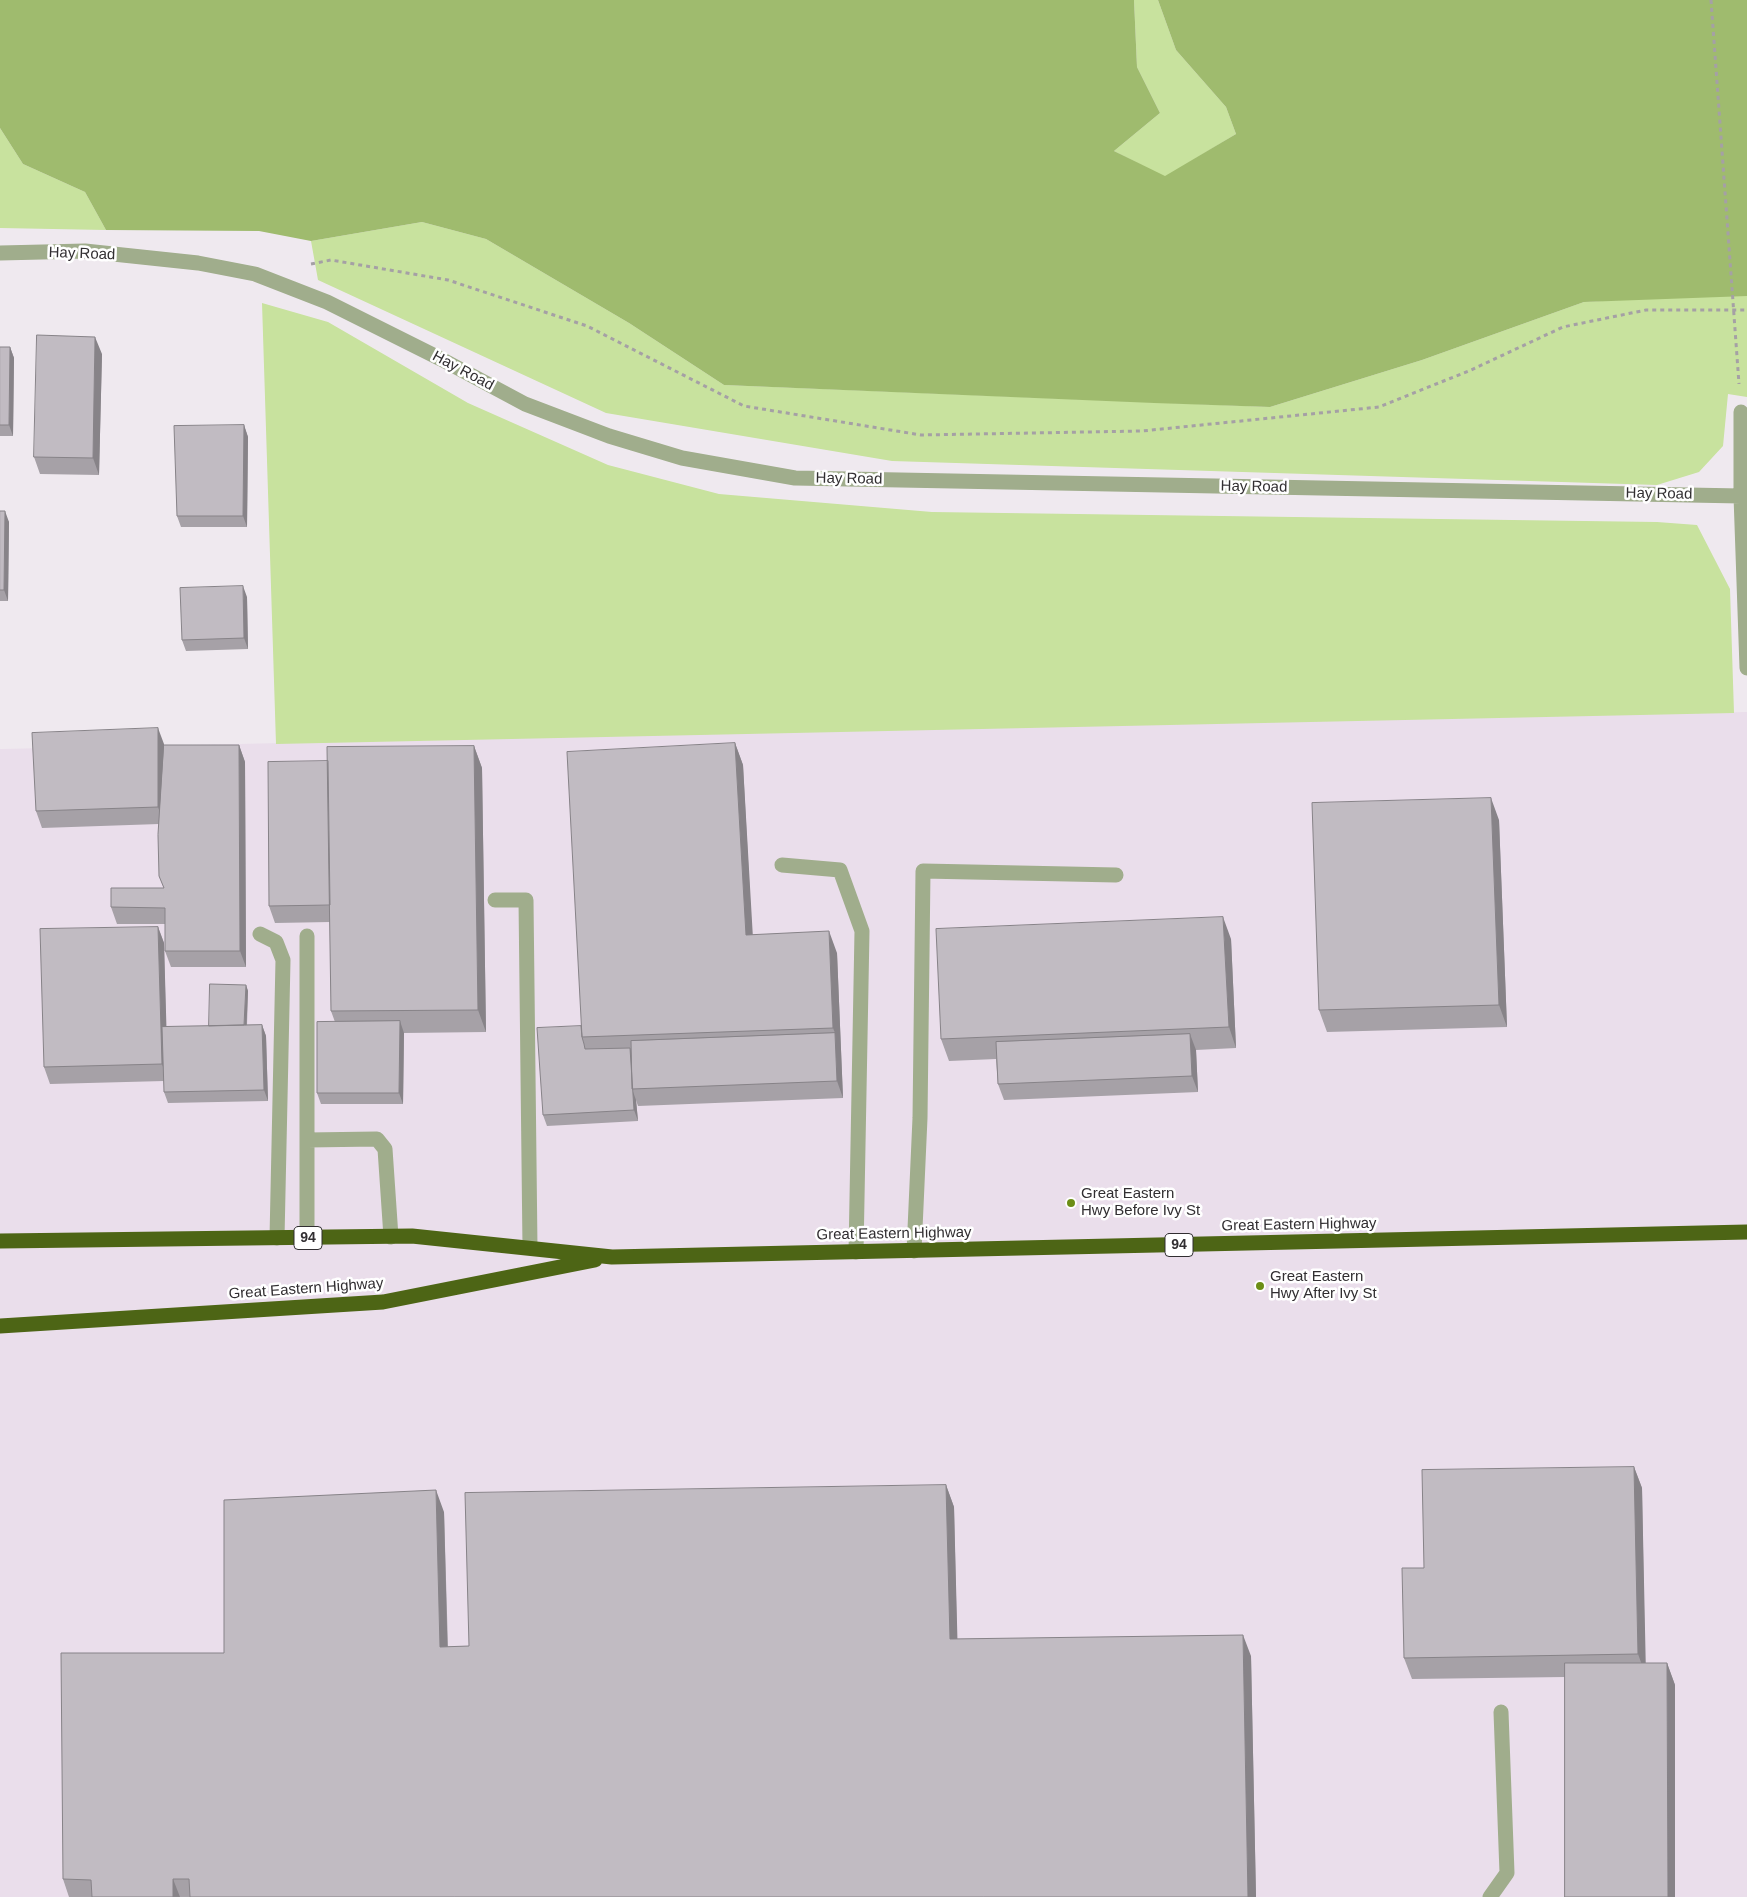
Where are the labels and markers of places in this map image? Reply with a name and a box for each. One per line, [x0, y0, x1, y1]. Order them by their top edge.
place label: Great Eastern Hwy Before Ivy St [1081, 1185, 1200, 1220]
marker: Great Eastern Hwy Before Ivy St [1065, 1197, 1077, 1209]
place label: Great Eastern Hwy After Ivy St [1270, 1268, 1377, 1303]
marker: Great Eastern Hwy After Ivy St [1254, 1280, 1266, 1292]

